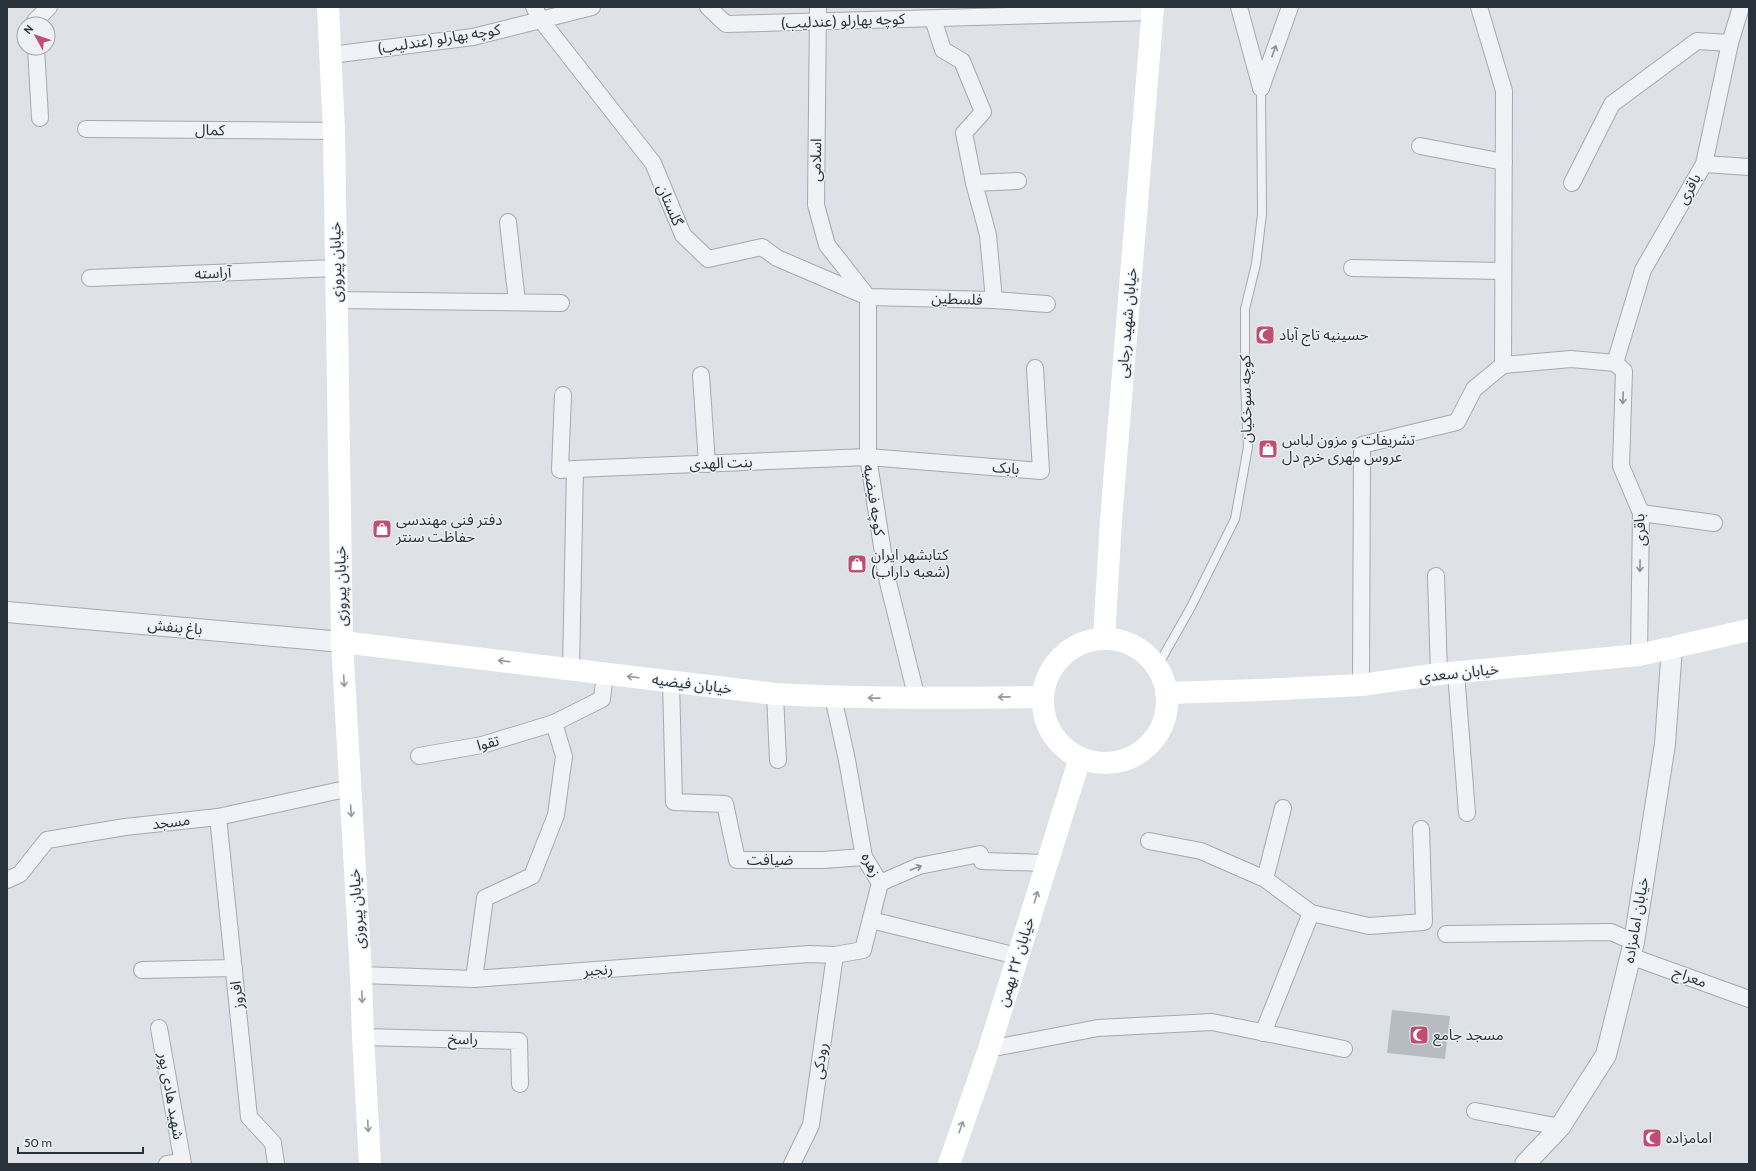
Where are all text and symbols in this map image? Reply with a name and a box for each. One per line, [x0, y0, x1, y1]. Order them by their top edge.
street label: کوچه بهارلو (عندلیب) [781, 10, 906, 33]
north arrow [16, 16, 56, 56]
street label: کوچه بهارلو (عندلیب) [376, 20, 503, 59]
text: N [20, 22, 36, 37]
one-way arrow [1271, 45, 1279, 57]
street label: کمال [195, 121, 226, 139]
street label: اسلامی [807, 138, 825, 182]
street label: باقری [1673, 170, 1705, 208]
street label: گلستان [653, 181, 687, 229]
street label: خیابان پیروزی [326, 221, 347, 302]
street label: آراسته [194, 263, 232, 283]
street label: خیابان شهید رجایی [1113, 267, 1141, 379]
street label: فلسطین [931, 289, 983, 309]
mosque icon: حسینیه تاج آباد [1254, 324, 1276, 346]
place label: حسینیه تاج آباد [1279, 326, 1369, 347]
street label: کوچه سوخکیان [1236, 354, 1257, 443]
one-way arrow [1619, 391, 1627, 404]
place label: تشریفات و مزون لباس عروس مهری خرم دل [1282, 431, 1415, 468]
shop icon: تشریفات و مزون لباس عروس مهری خرم دل [1257, 438, 1279, 460]
street label: بنت الهدی [689, 453, 753, 473]
street label: بابک [992, 458, 1020, 478]
street label: کوچه فیضیه [858, 463, 889, 538]
place label: دفتر فنی مهندسی حفاظت سنتر [395, 511, 502, 546]
street label: باقری [1630, 513, 1650, 547]
shop icon: دفتر فنی مهندسی حفاظت سنتر [371, 518, 393, 540]
street label: خیابان پیروزی [331, 545, 352, 626]
place label: کتابشهر ایران (شعبه داراب) [871, 546, 950, 581]
shop icon: کتابشهر ایران (شعبه داراب) [846, 553, 868, 575]
one-way arrow [1637, 559, 1644, 572]
street label: باغ بنفش [147, 616, 203, 641]
one-way arrow [498, 657, 511, 665]
street label: خیابان سعدی [1418, 660, 1500, 686]
street label: خیابان فیضیه [651, 670, 733, 698]
one-way arrow [627, 673, 640, 680]
one-way arrow [341, 674, 348, 687]
one-way arrow [868, 694, 881, 702]
one-way arrow [998, 694, 1011, 701]
street label: تقوا [475, 731, 501, 755]
one-way arrow [348, 804, 355, 817]
street label: مسجد [151, 811, 191, 833]
street label: زهره [857, 850, 885, 880]
street label: ضیافت [747, 851, 793, 869]
one-way arrow [909, 863, 921, 871]
street label: خیابان پیروزی [345, 868, 370, 950]
street label: خیابان امامزاده [1620, 875, 1652, 964]
one-way arrow [1033, 891, 1040, 904]
street label: خیابان ۲۲ بهمن [994, 915, 1038, 1009]
street label: رنجبر [582, 960, 613, 980]
street label: معراج [1670, 963, 1709, 994]
street label: افروز [227, 980, 248, 1011]
one-way arrow [358, 990, 366, 1003]
mosque icon: مسجد جامع [1408, 1024, 1430, 1046]
place label: مسجد جامع [1433, 1026, 1504, 1047]
street label: راسخ [448, 1030, 478, 1051]
street label: رودکی [809, 1042, 831, 1080]
street label: شهید هادی پور [153, 1050, 188, 1141]
one-way arrow [364, 1119, 371, 1132]
one-way arrow [958, 1122, 966, 1134]
mosque icon: امامزاده [1641, 1127, 1663, 1149]
scale bar [18, 1129, 143, 1155]
place label: امامزاده [1666, 1129, 1712, 1147]
text: 50 m [24, 1135, 52, 1150]

